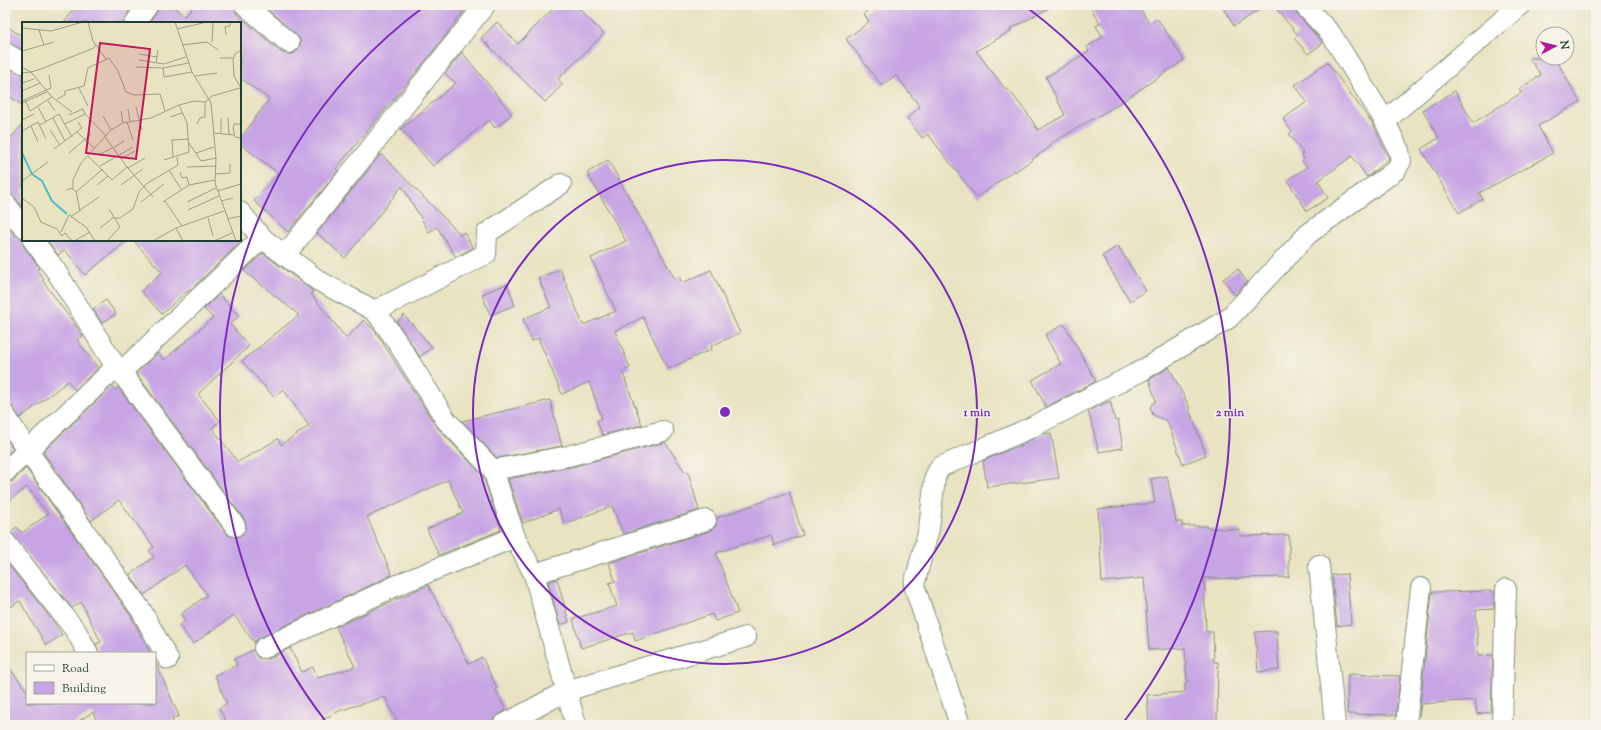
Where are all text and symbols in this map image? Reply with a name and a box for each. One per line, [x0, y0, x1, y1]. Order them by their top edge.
inset map [22, 22, 241, 241]
north arrow [1535, 26, 1575, 66]
text: N [1555, 39, 1572, 50]
text: 1 min [962, 404, 991, 422]
text: 2 min [1216, 404, 1245, 422]
centre of rings [718, 405, 732, 419]
legend [26, 652, 156, 704]
text: Road [62, 660, 89, 678]
text: Building [62, 680, 106, 698]

